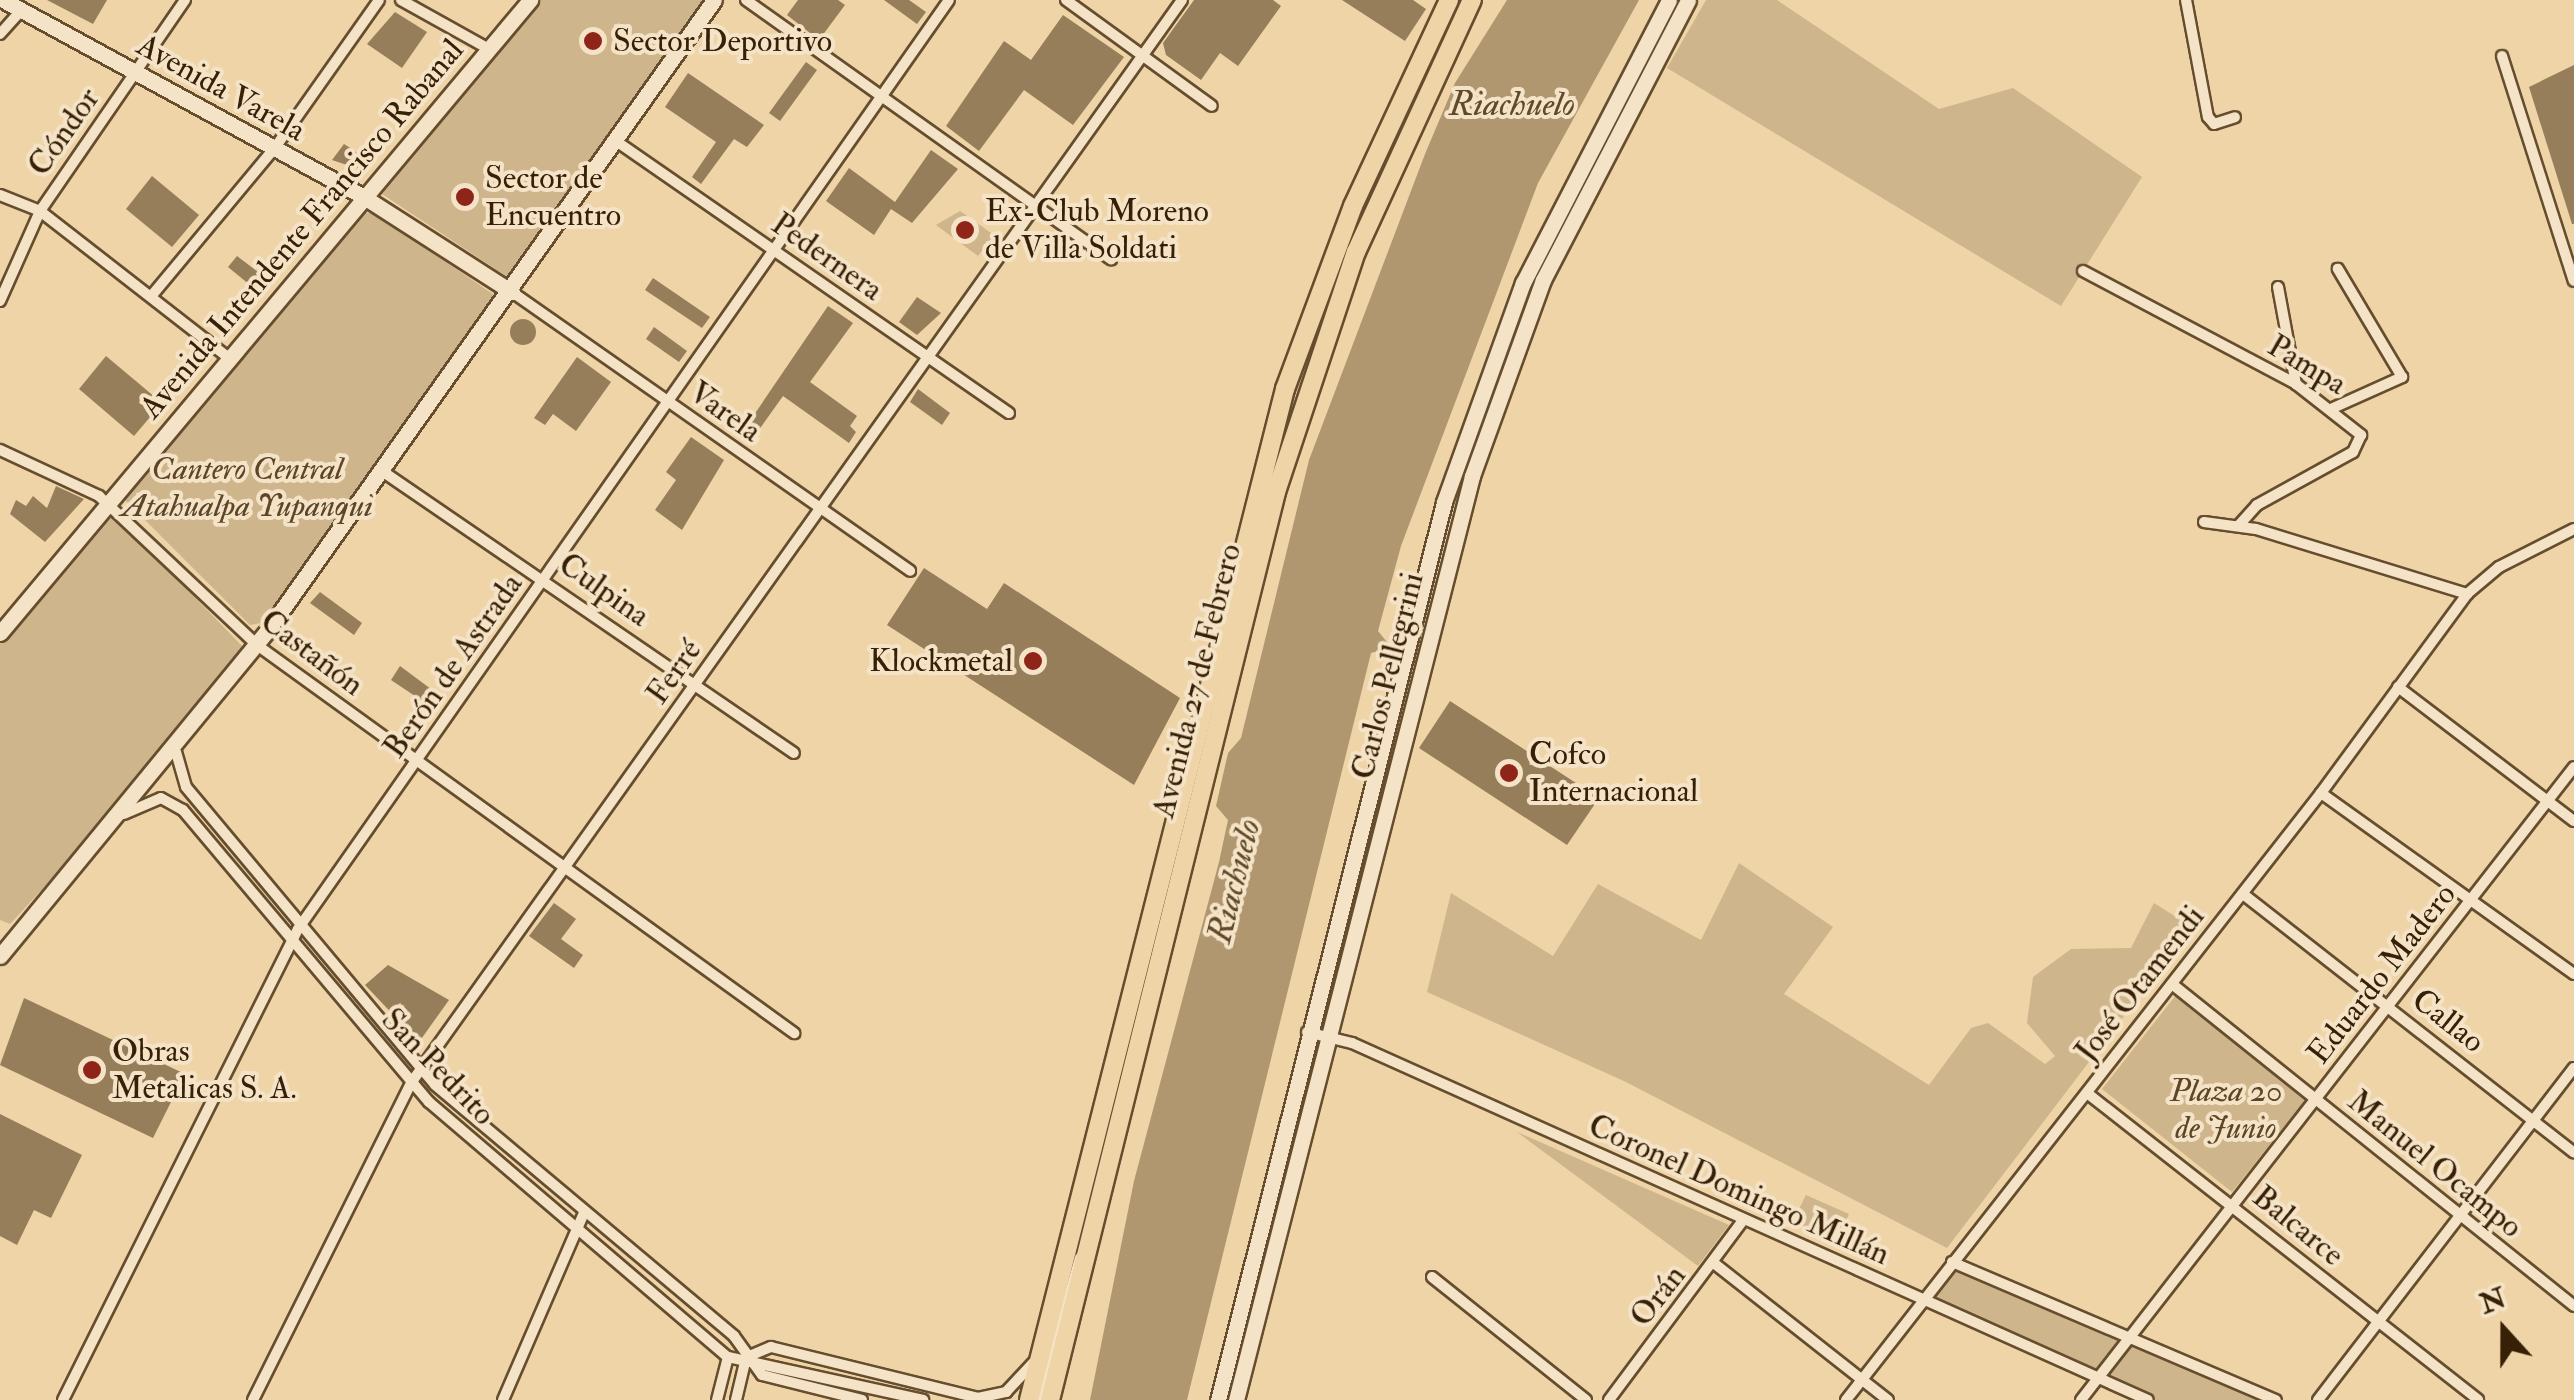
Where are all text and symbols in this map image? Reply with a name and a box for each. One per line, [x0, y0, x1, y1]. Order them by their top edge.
place label: Sector Deportivo [613, 22, 832, 60]
street label: Avenida Varela [130, 26, 312, 150]
marker: Sector Deportivo [582, 30, 604, 52]
street label: Avenida Intendente Francisco Rabanal [132, 32, 472, 426]
street label: Cóndor [20, 81, 108, 183]
water label: Riachuelo [1449, 83, 1575, 125]
place label: Sector de Encuentro [485, 160, 621, 235]
marker: Sector de Encuentro [454, 186, 476, 208]
place label: Ex-Club Moreno de Villa Soldati [985, 193, 1209, 268]
street label: Pedernera [764, 205, 890, 309]
marker: Ex-Club Moreno de Villa Soldati [954, 219, 976, 241]
street label: Pampa [2261, 327, 2353, 403]
street label: Varela [681, 373, 769, 451]
park label: Cantero Central Atahualpa Yupanqui [121, 451, 373, 526]
street label: Avenida 27 de Febrero [1144, 540, 1250, 822]
street label: Culpina [551, 545, 657, 635]
street label: Berón de Astrada [375, 566, 531, 766]
street label: Carlos Pellegrini [1344, 569, 1432, 783]
street label: Castañón [253, 602, 371, 704]
street label: Ferré [638, 632, 710, 712]
place label: Klockmetal [869, 642, 1013, 680]
marker: Klockmetal [1022, 650, 1044, 672]
place label: Cofco Internacional [1529, 736, 1698, 811]
marker: Cofco Internacional [1498, 762, 1520, 784]
water label: Riachuelo [1198, 815, 1270, 947]
street label: Eduardo Madero [2300, 876, 2464, 1072]
street label: José Otamendi [2067, 898, 2213, 1070]
street label: Callao [2404, 981, 2492, 1061]
street label: San Pedrito [373, 1001, 503, 1133]
place label: Obras Metalicas S. A. [112, 1033, 297, 1108]
marker: Obras Metalicas S. A. [81, 1059, 103, 1081]
park label: Plaza 20 de Junio [2169, 1073, 2283, 1148]
street label: Manuel Ocampo [2340, 1082, 2530, 1246]
street label: Coronel Domingo Millán [1582, 1106, 1896, 1274]
street label: Balcarce [2245, 1178, 2351, 1274]
street label: Orán [1622, 1258, 1694, 1334]
north arrow [2454, 1280, 2554, 1380]
text: N [2475, 1281, 2511, 1322]

